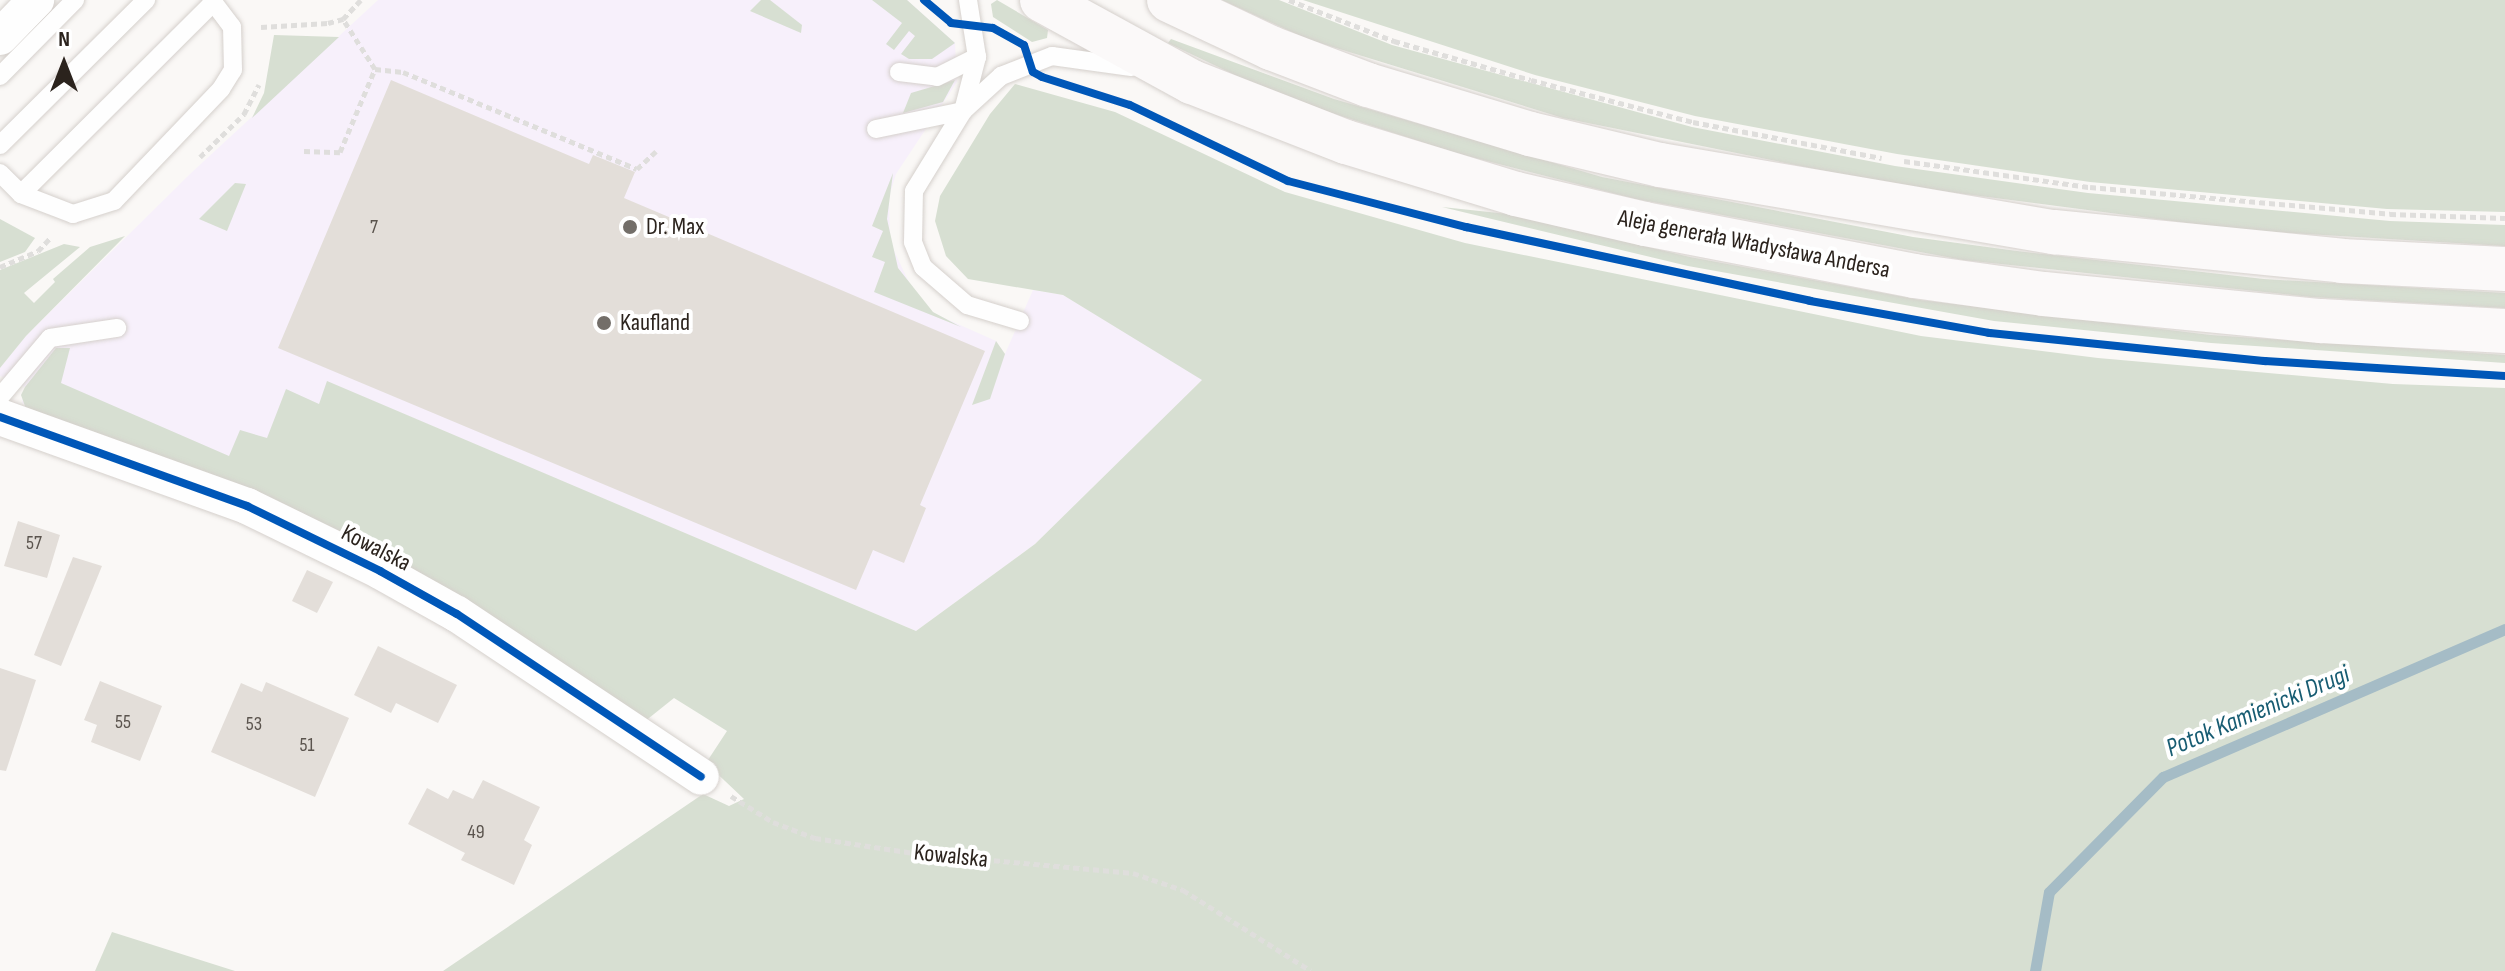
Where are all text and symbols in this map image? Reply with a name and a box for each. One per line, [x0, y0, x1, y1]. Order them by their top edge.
north arrow [24, 24, 104, 104]
text: N [58, 26, 70, 53]
street label: Aleja generała Władysława Andersa [1616, 203, 1892, 285]
place label: Dr. Max [646, 213, 704, 241]
house number: 7 [370, 215, 378, 239]
marker: Dr. Max [621, 218, 639, 236]
place label: Kaufland [620, 309, 690, 337]
marker: Kaufland [595, 314, 613, 332]
street label: Kowalska [336, 518, 416, 578]
house number: 57 [26, 531, 42, 555]
water label: Potok Kamienicki Drugi [2162, 659, 2354, 765]
house number: 55 [115, 710, 131, 734]
house number: 53 [246, 712, 262, 736]
house number: 51 [299, 733, 315, 757]
house number: 49 [467, 820, 485, 844]
street label: Kowalska [913, 838, 989, 874]

